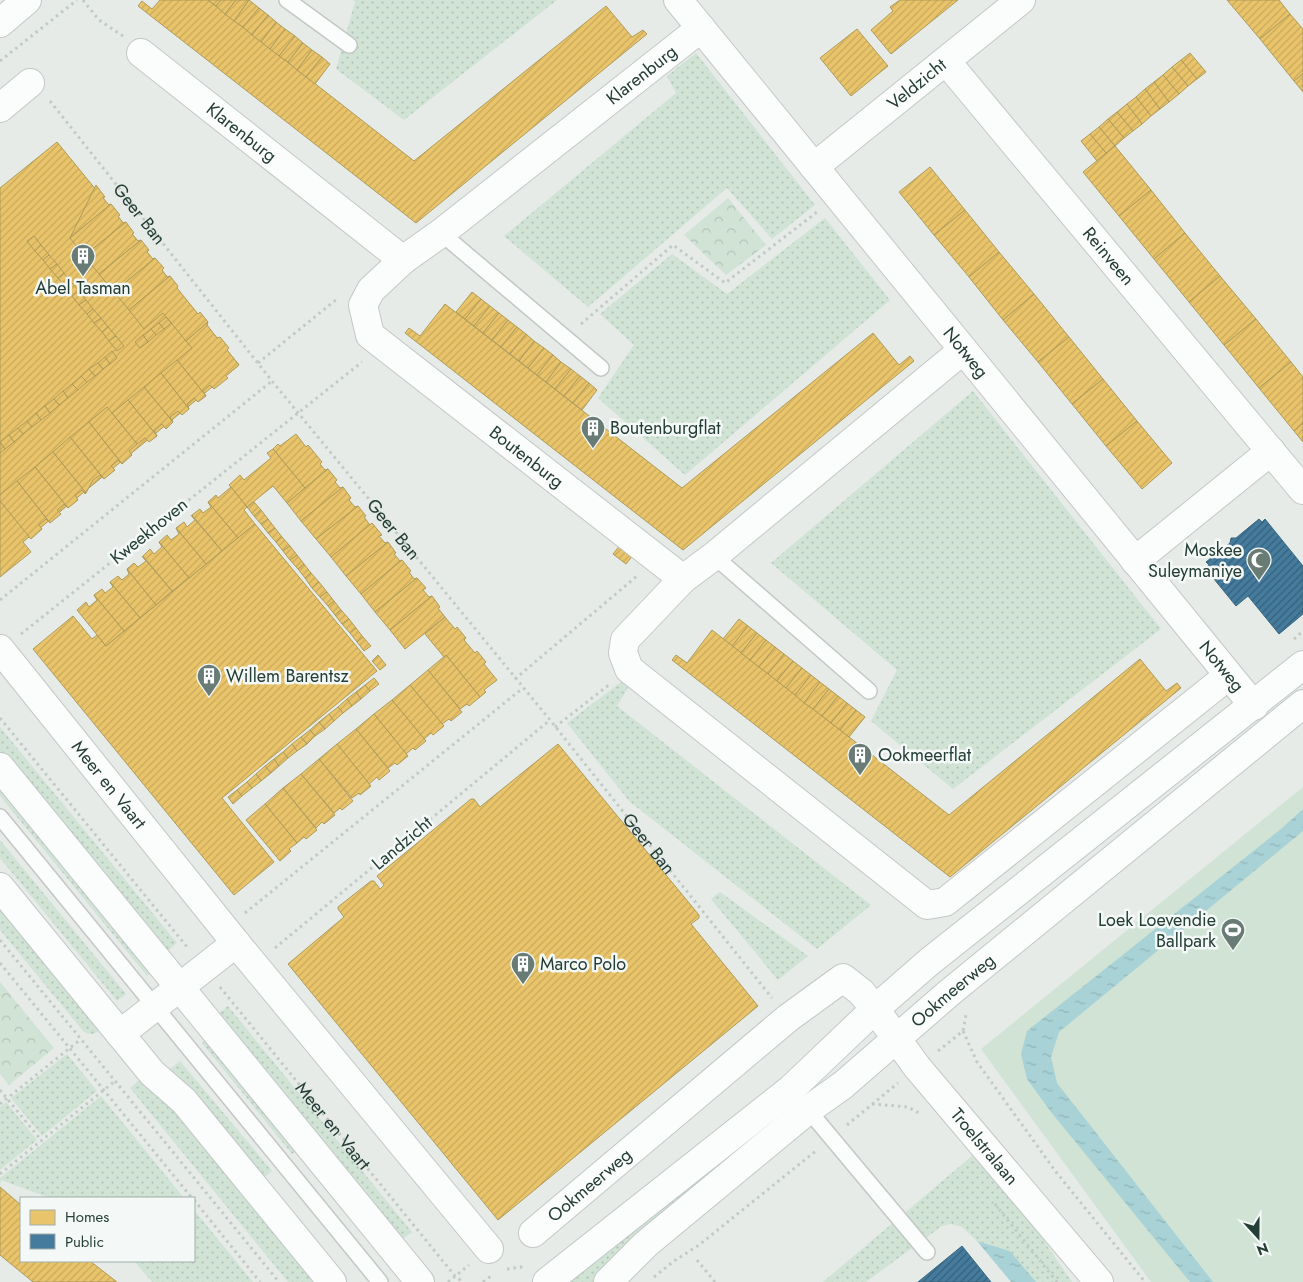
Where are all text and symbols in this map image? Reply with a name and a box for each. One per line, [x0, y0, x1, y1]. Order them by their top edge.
street label: Klarenburg [601, 39, 682, 111]
street label: Veldzicht [882, 52, 952, 116]
street label: Klarenburg [201, 96, 282, 168]
street label: Geer Ban [107, 177, 172, 250]
street label: Reinveen [1076, 221, 1141, 291]
building icon: Abel Tasman [70, 243, 96, 277]
place label: Abel Tasman [35, 275, 131, 301]
street label: Notweg [937, 321, 995, 384]
building icon: Boutenburgflat [580, 415, 606, 449]
place label: Boutenburgflat [610, 415, 721, 441]
street label: Boutenburg [484, 420, 569, 494]
street label: Kweekhoven [105, 492, 193, 570]
street label: Geer Ban [361, 493, 427, 565]
place label: Moskee Suleymaniye [1148, 537, 1242, 584]
mosque icon: Moskee Suleymaniye [1246, 547, 1272, 581]
street label: Notweg [1193, 635, 1251, 698]
building icon: Willem Barentsz [196, 663, 222, 697]
place label: Willem Barentsz [226, 663, 349, 689]
street label: Meer en Vaart [65, 735, 153, 835]
building icon: Ookmeerflat [847, 742, 873, 776]
place label: Ookmeerflat [878, 742, 972, 768]
street label: Geer Ban [616, 807, 681, 880]
street label: Landzicht [366, 810, 438, 876]
place label: Loek Loevendie Ballpark [1098, 907, 1216, 954]
sports icon: Loek Loevendie Ballpark [1220, 917, 1246, 951]
street label: Ookmeerweg [905, 947, 1001, 1033]
building icon: Marco Polo [510, 951, 536, 985]
place label: Marco Polo [540, 951, 626, 977]
street label: Meer en Vaart [289, 1076, 377, 1176]
street label: Troelstralaan [944, 1103, 1025, 1191]
street label: Ookmeerweg [542, 1142, 637, 1228]
legend [20, 1197, 195, 1262]
text: Homes [65, 1206, 109, 1228]
north arrow [1233, 1212, 1283, 1262]
text: Public [65, 1231, 104, 1253]
text: N [1254, 1238, 1271, 1260]

